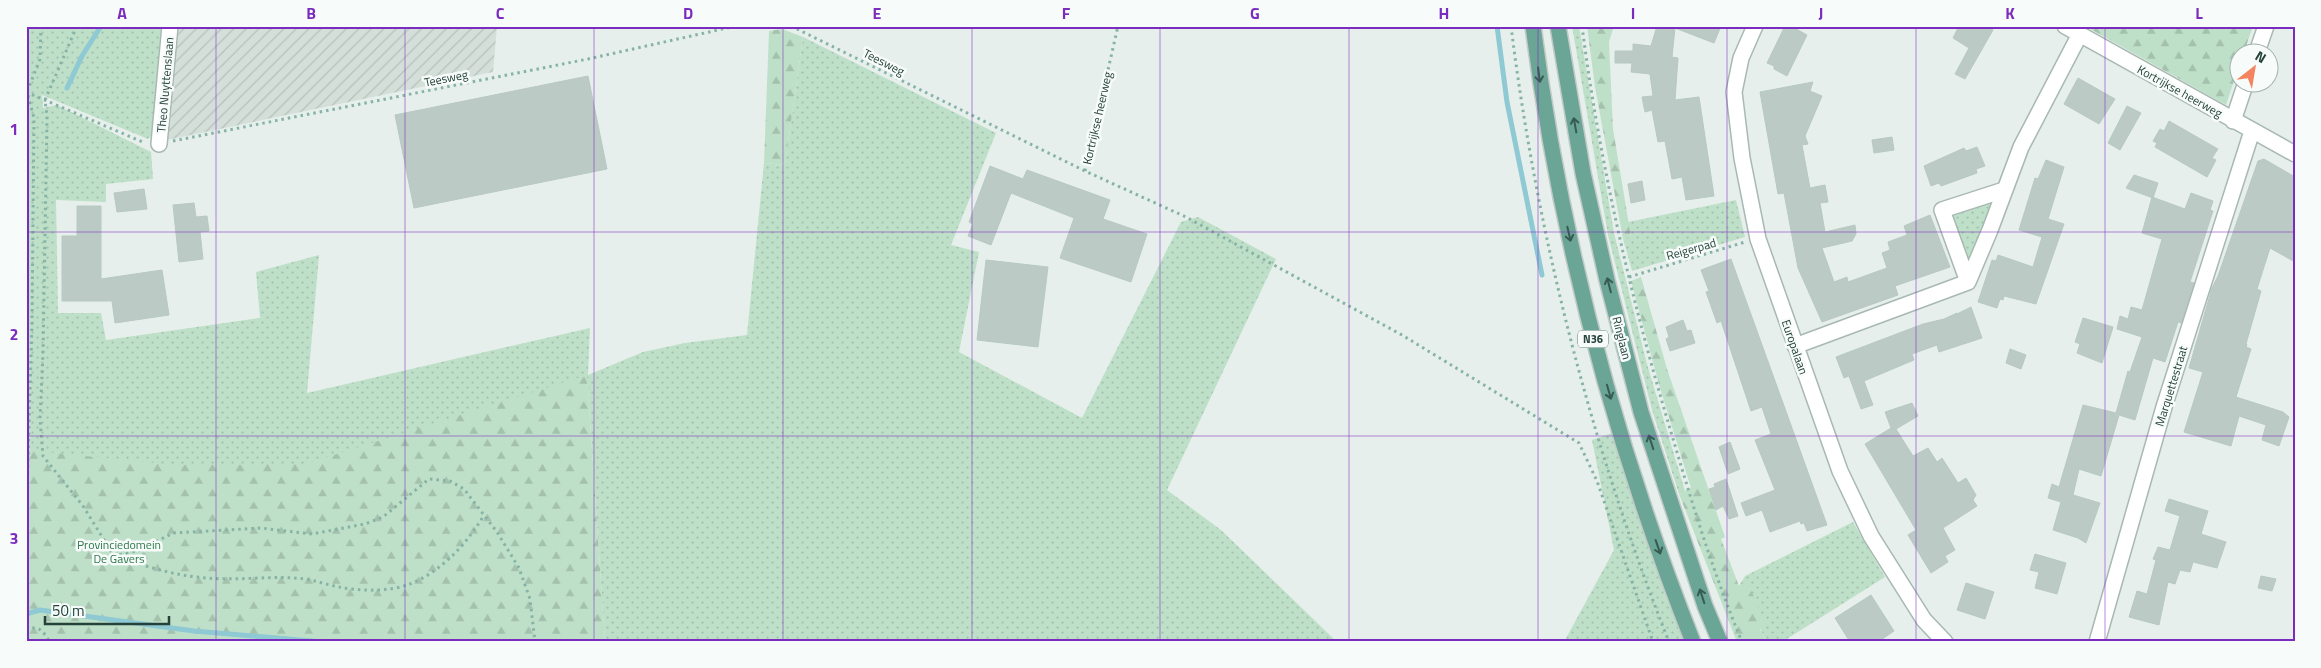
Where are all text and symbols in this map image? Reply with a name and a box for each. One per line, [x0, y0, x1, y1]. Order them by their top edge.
text: A [117, 1, 127, 25]
text: B [306, 1, 316, 25]
text: C [496, 1, 505, 25]
text: D [683, 1, 693, 25]
text: E [873, 1, 882, 25]
text: F [1062, 1, 1071, 25]
text: G [1250, 1, 1260, 25]
text: H [1439, 1, 1449, 25]
text: I [1631, 1, 1635, 25]
text: J [1819, 1, 1823, 25]
text: K [2005, 1, 2015, 25]
text: L [2195, 1, 2203, 25]
street label: Theo Nuyttenslaan [151, 36, 179, 134]
north arrow [2228, 42, 2278, 92]
street label: Teesweg [860, 44, 908, 80]
text: N [2251, 45, 2271, 68]
street label: Kortrijkse heerweg [2134, 60, 2226, 122]
street label: Teesweg [422, 64, 470, 92]
one-way arrow [1534, 66, 1544, 82]
street label: Kortrijkse heerweg [1077, 70, 1117, 166]
text: 1 [10, 117, 18, 141]
one-way arrow [1570, 118, 1580, 134]
one-way arrow [1565, 226, 1574, 242]
street label: Reigerpad [1664, 233, 1718, 265]
one-way arrow [1603, 278, 1613, 294]
street label: Ringlaan [1607, 314, 1637, 362]
street label: Europalaan [1777, 317, 1813, 377]
text: 2 [10, 322, 18, 346]
road number: N36 [1578, 330, 1608, 348]
street label: Marquettestraat [2150, 343, 2193, 429]
one-way arrow [1604, 383, 1614, 399]
one-way arrow [1646, 435, 1655, 450]
text: 3 [10, 526, 18, 550]
park label: Provinciedomein De Gavers [77, 535, 161, 568]
one-way arrow [1654, 538, 1663, 554]
one-way arrow [1697, 589, 1706, 605]
scale bar [45, 593, 169, 625]
text: 50 m [52, 599, 85, 622]

